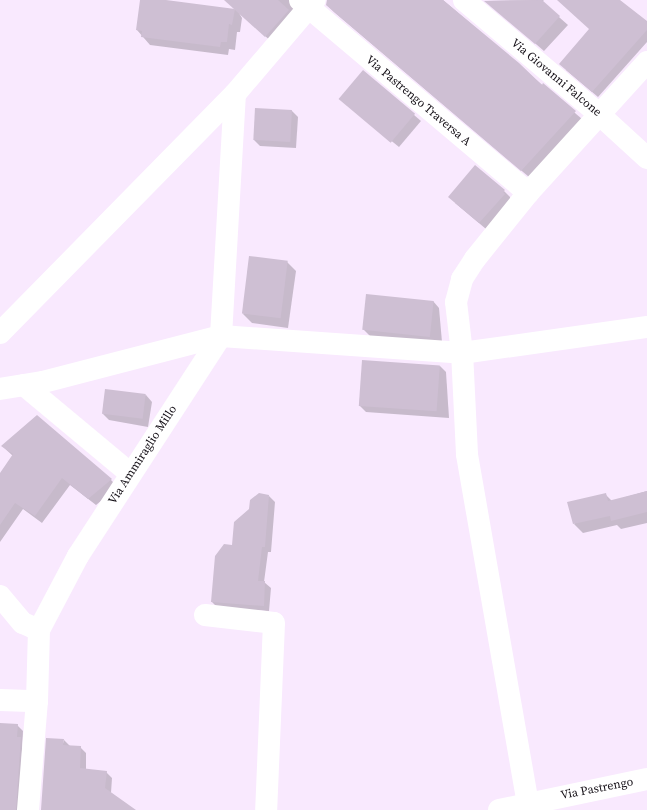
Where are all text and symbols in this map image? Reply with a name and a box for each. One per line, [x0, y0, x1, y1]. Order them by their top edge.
street label: Via Giovanni Falcone [508, 36, 604, 120]
street label: Via Pastrengo Traversa A [362, 53, 474, 149]
street label: Via Ammiraglio Millo [106, 403, 180, 507]
street label: Via Pastrengo [560, 775, 634, 803]

